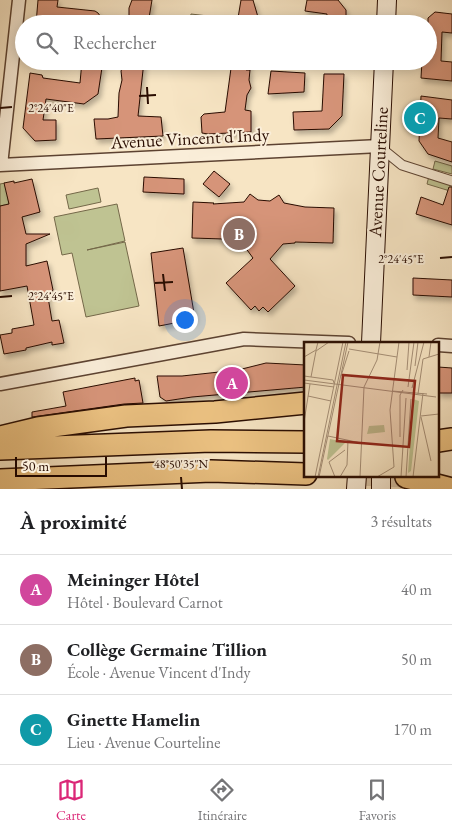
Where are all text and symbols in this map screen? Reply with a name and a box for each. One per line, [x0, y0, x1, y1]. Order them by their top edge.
search box [15, 15, 437, 70]
icon: search [33, 29, 61, 57]
text: Rechercher [73, 30, 156, 55]
pin: C [404, 99, 436, 137]
text: 2°24'40"E [28, 100, 74, 116]
street label: Avenue Courteline [363, 106, 393, 239]
street label: Avenue Vincent d'Indy [109, 122, 270, 154]
pin: B [223, 215, 255, 253]
text: 2°24'45"E [378, 251, 424, 267]
text: 2°24'45"E [28, 288, 74, 304]
your location [172, 307, 198, 333]
inset map [304, 342, 440, 477]
pin: A [216, 364, 248, 402]
scale bar [15, 454, 108, 477]
text: 48°50'35"N [154, 456, 208, 472]
text: 50 m [22, 457, 49, 475]
text: À proximité [20, 508, 127, 535]
text: 3 résultats [370, 511, 432, 532]
text: Meininger Hôtel [67, 567, 199, 592]
text: A [30, 579, 42, 600]
text: 40 m [401, 579, 432, 600]
text: Hôtel · Boulevard Carnot [67, 592, 223, 613]
text: Collège Germaine Tillion [67, 637, 267, 662]
text: B [31, 649, 41, 670]
text: 50 m [401, 649, 432, 670]
text: École · Avenue Vincent d'Indy [67, 662, 251, 683]
text: Ginette Hamelin [67, 707, 200, 732]
text: C [30, 719, 42, 740]
text: 170 m [393, 719, 432, 740]
text: Lieu · Avenue Courteline [67, 732, 220, 753]
tab: Carte [56, 776, 86, 824]
tab: Itinéraire [198, 776, 247, 824]
tab: Favoris [359, 776, 396, 824]

